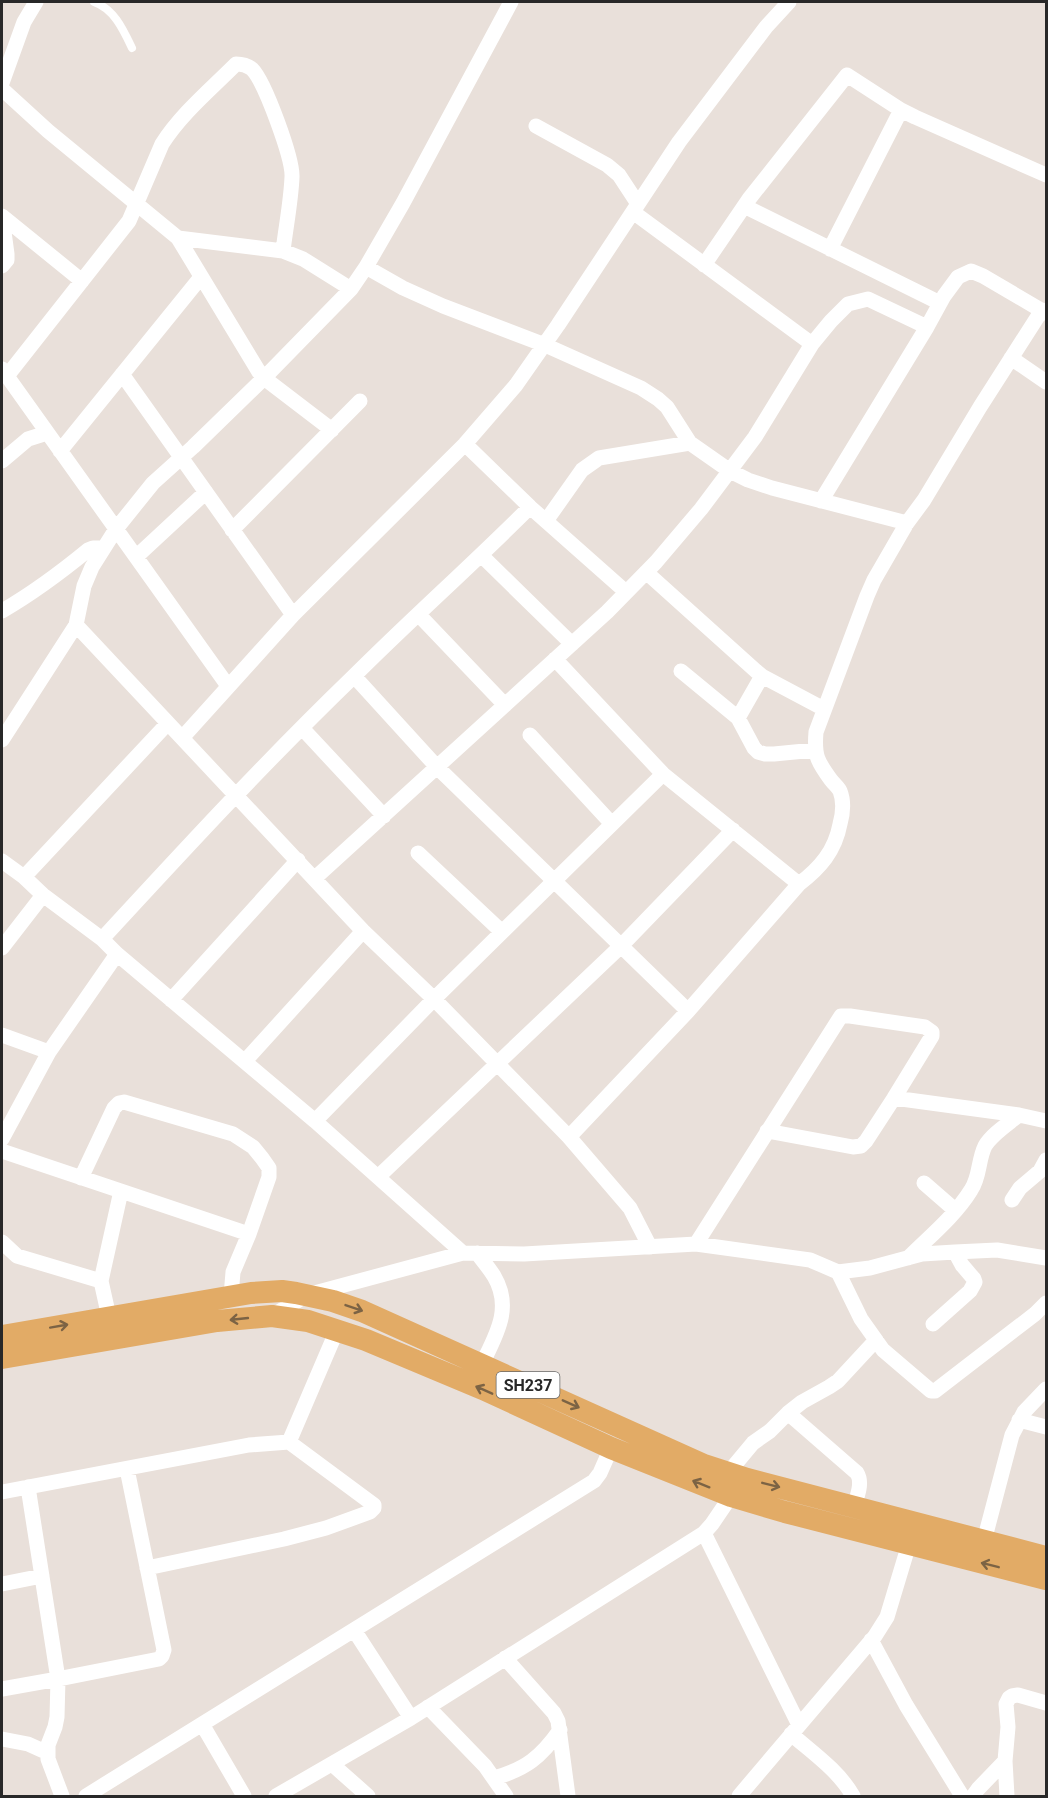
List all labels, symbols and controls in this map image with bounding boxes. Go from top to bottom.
one-way arrow [344,1304,363,1315]
one-way arrow [230,1314,250,1325]
one-way arrow [49,1320,68,1331]
road number: SH237 [496,1372,560,1398]
one-way arrow [475,1384,493,1395]
one-way arrow [561,1399,579,1410]
one-way arrow [692,1478,711,1489]
one-way arrow [761,1480,780,1492]
one-way arrow [981,1558,1000,1570]

